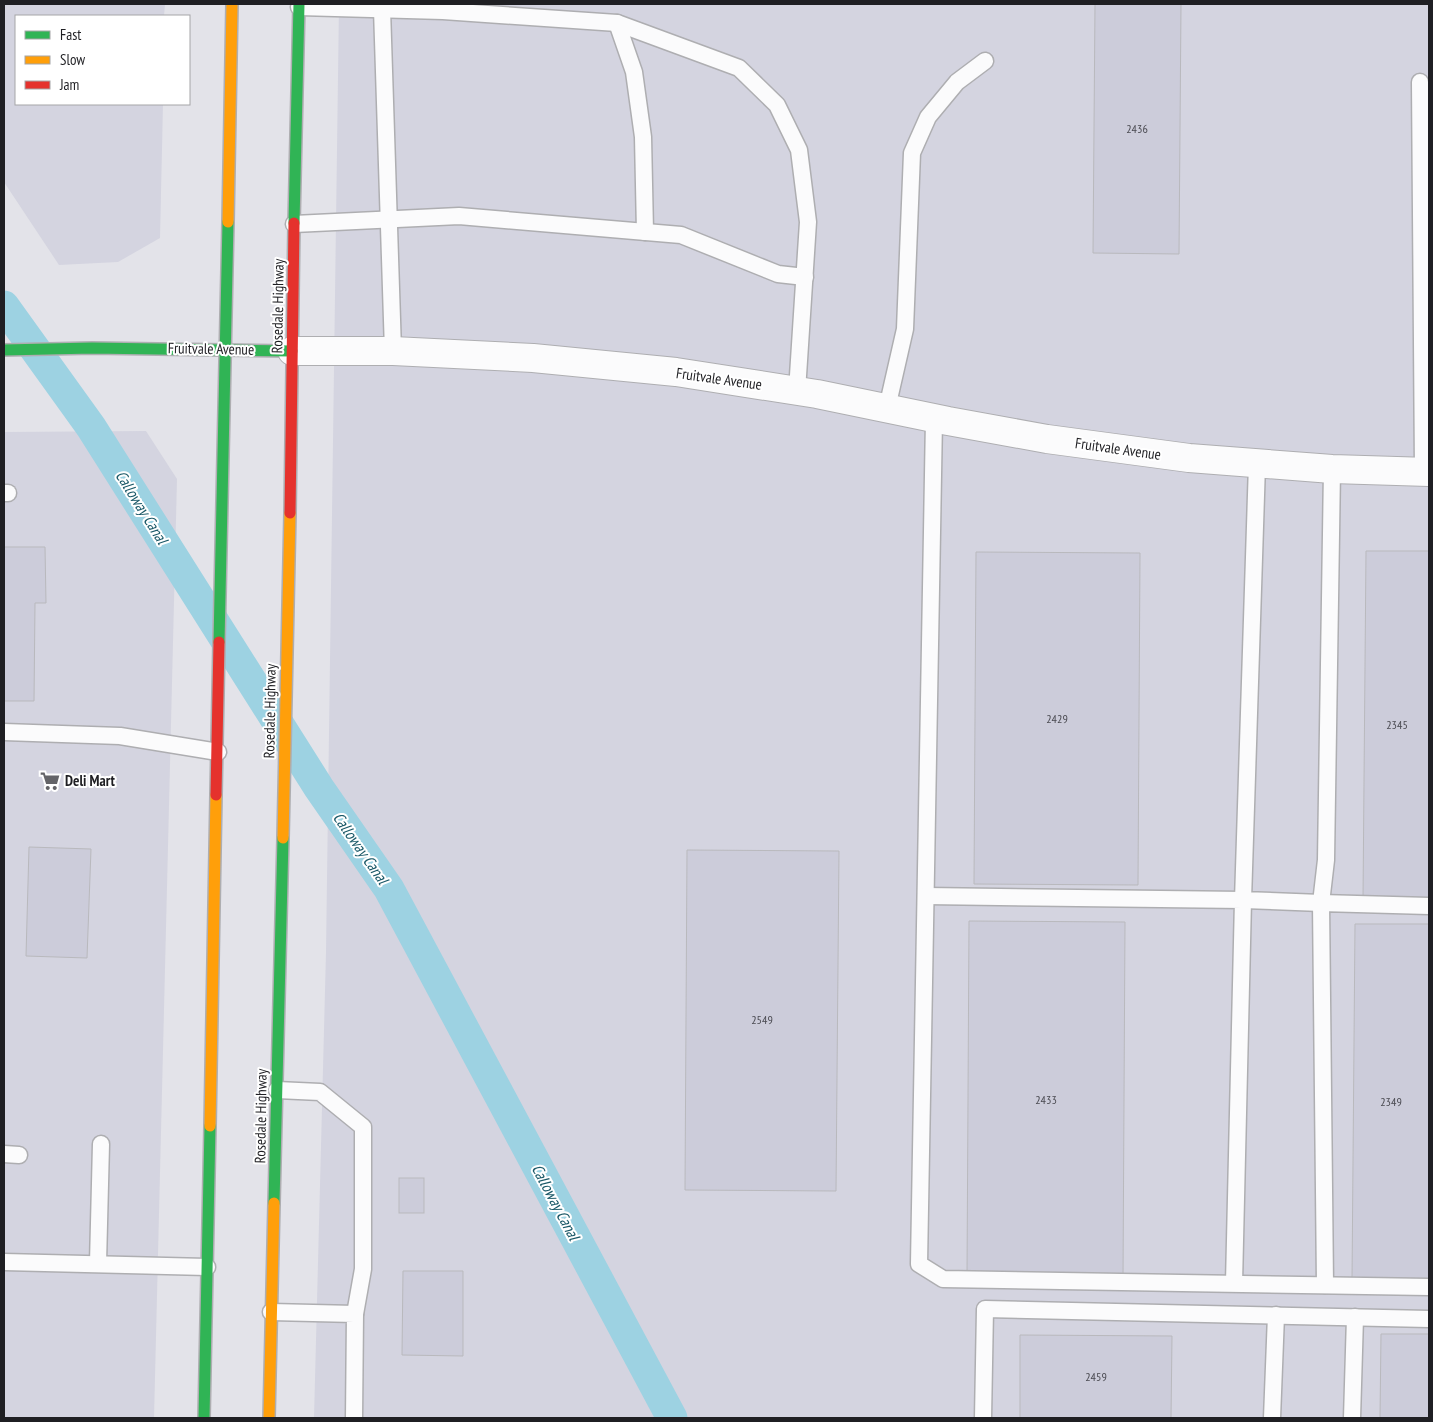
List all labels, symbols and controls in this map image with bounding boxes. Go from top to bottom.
legend [15,15,190,105]
text: Fast [60,25,81,44]
text: Slow [60,50,85,69]
text: Jam [59,75,79,94]
house number: 2436 [1126,121,1148,136]
street label: Rosedale Highway [267,258,288,353]
street label: Fruitvale Avenue [168,338,254,359]
street label: Fruitvale Avenue [675,363,763,394]
street label: Fruitvale Avenue [1074,433,1162,464]
water label: Calloway Canal [111,466,173,549]
street label: Rosedale Highway [259,663,280,758]
house number: 2429 [1046,711,1068,726]
house number: 2345 [1386,717,1408,732]
supermarket icon: Deli Mart [39,770,61,792]
place label: Deli Mart [65,771,115,790]
water label: Calloway Canal [329,808,394,889]
house number: 2549 [751,1012,773,1027]
street label: Rosedale Highway [250,1068,271,1163]
house number: 2433 [1035,1092,1057,1107]
house number: 2349 [1380,1094,1402,1109]
water label: Calloway Canal [528,1161,585,1245]
house number: 2459 [1085,1369,1107,1384]

